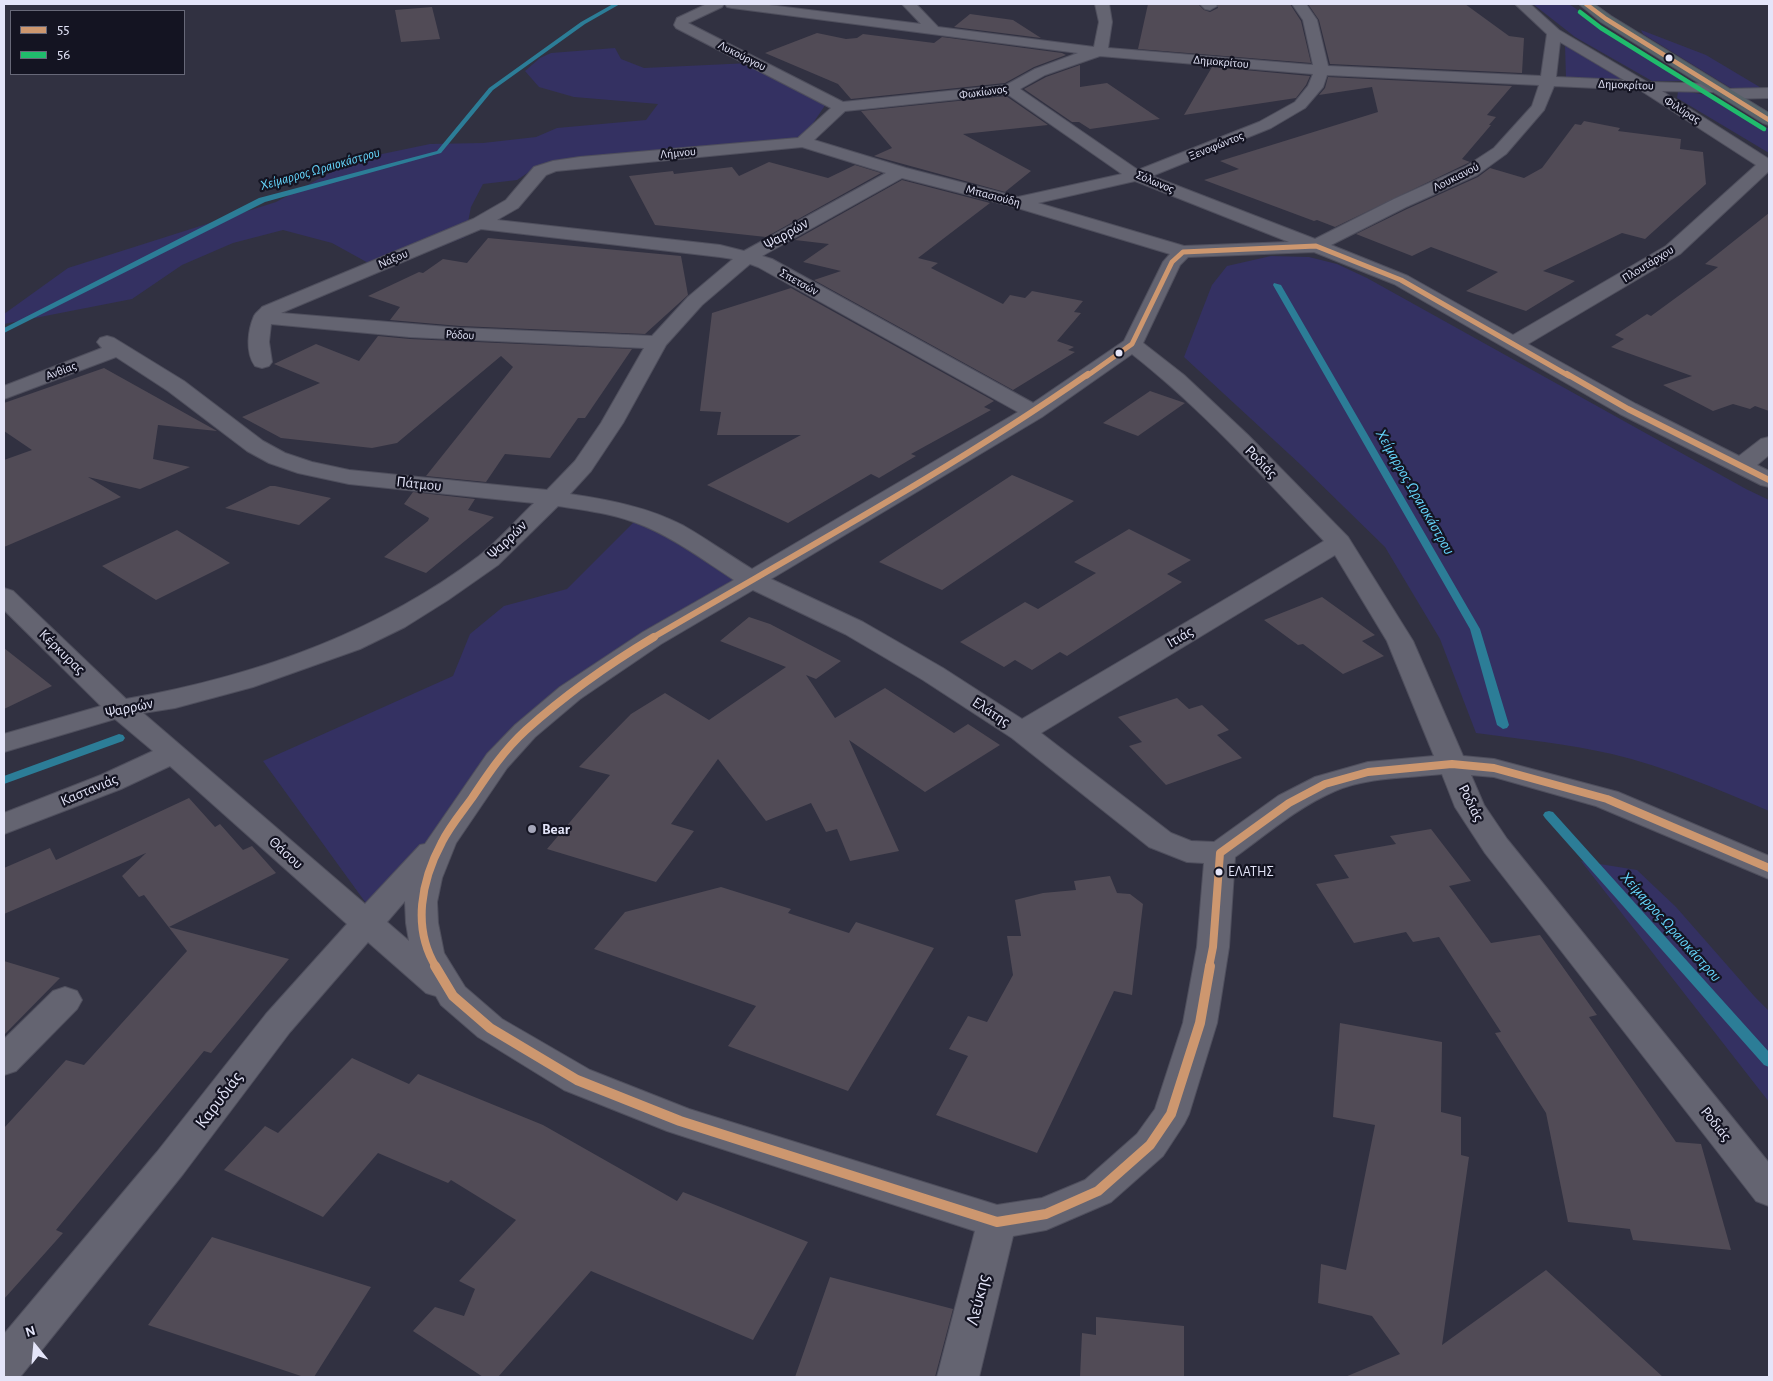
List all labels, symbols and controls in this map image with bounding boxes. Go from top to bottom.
legend [10,10,185,75]
text: 55 [57,22,70,37]
street label: Λυκούργου [716,38,768,74]
text: 56 [57,47,70,62]
street label: Δημοκρίτου [1193,52,1249,72]
unlabelled marker [1664,53,1674,63]
street label: Δημοκρίτου [1598,77,1654,93]
street label: Φωκίωνος [958,81,1008,103]
street label: Φιλύρας [1661,93,1703,127]
street label: Ξενοφώντος [1186,128,1246,164]
water label: Χείμαρρος Ωραιοκάστρου [258,144,382,194]
street label: Λήμνου [660,144,696,162]
street label: Λουκιανού [1431,159,1481,195]
street label: Σόλωνος [1134,168,1176,196]
street label: Μπασιούδη [964,182,1022,210]
street label: Ψαρρών [760,214,812,254]
street label: Πλουτάρχου [1620,243,1676,285]
street label: Νάξου [376,246,410,272]
street label: Σπετσών [777,265,821,299]
street label: Ρόδου [445,327,475,343]
unlabelled marker [1114,348,1124,358]
street label: Ανθίας [44,359,78,383]
water label: Χείμαρρος Ωραιοκάστρου [1371,426,1459,558]
street label: Ροδιάς [1241,442,1281,482]
street label: Πάτμου [395,473,443,495]
street label: Ψαρρών [483,517,531,563]
street label: Ιτιάς [1164,622,1196,652]
street label: Κέρκυρας [35,626,89,678]
street label: Ελάτης [969,693,1013,731]
street label: Ψαρρών [103,694,155,722]
street label: Καστανιάς [58,770,120,810]
street label: Ροδιάς [1454,782,1488,824]
place label: Bear [542,820,570,838]
marker: Bear [526,823,538,835]
street label: Θάσου [265,833,307,873]
place label: ΕΛΑΤΗΣ [1228,864,1274,880]
marker: ΕΛΑΤΗΣ [1214,867,1224,877]
water label: Χείμαρρος Ωραιοκάστρου [1617,868,1725,986]
street label: Καρυδιάς [191,1067,247,1133]
street label: Ροδιάς [1697,1103,1735,1145]
street label: Λεύκης [961,1272,995,1328]
north arrow [10,1321,60,1371]
text: N [24,1324,37,1340]

